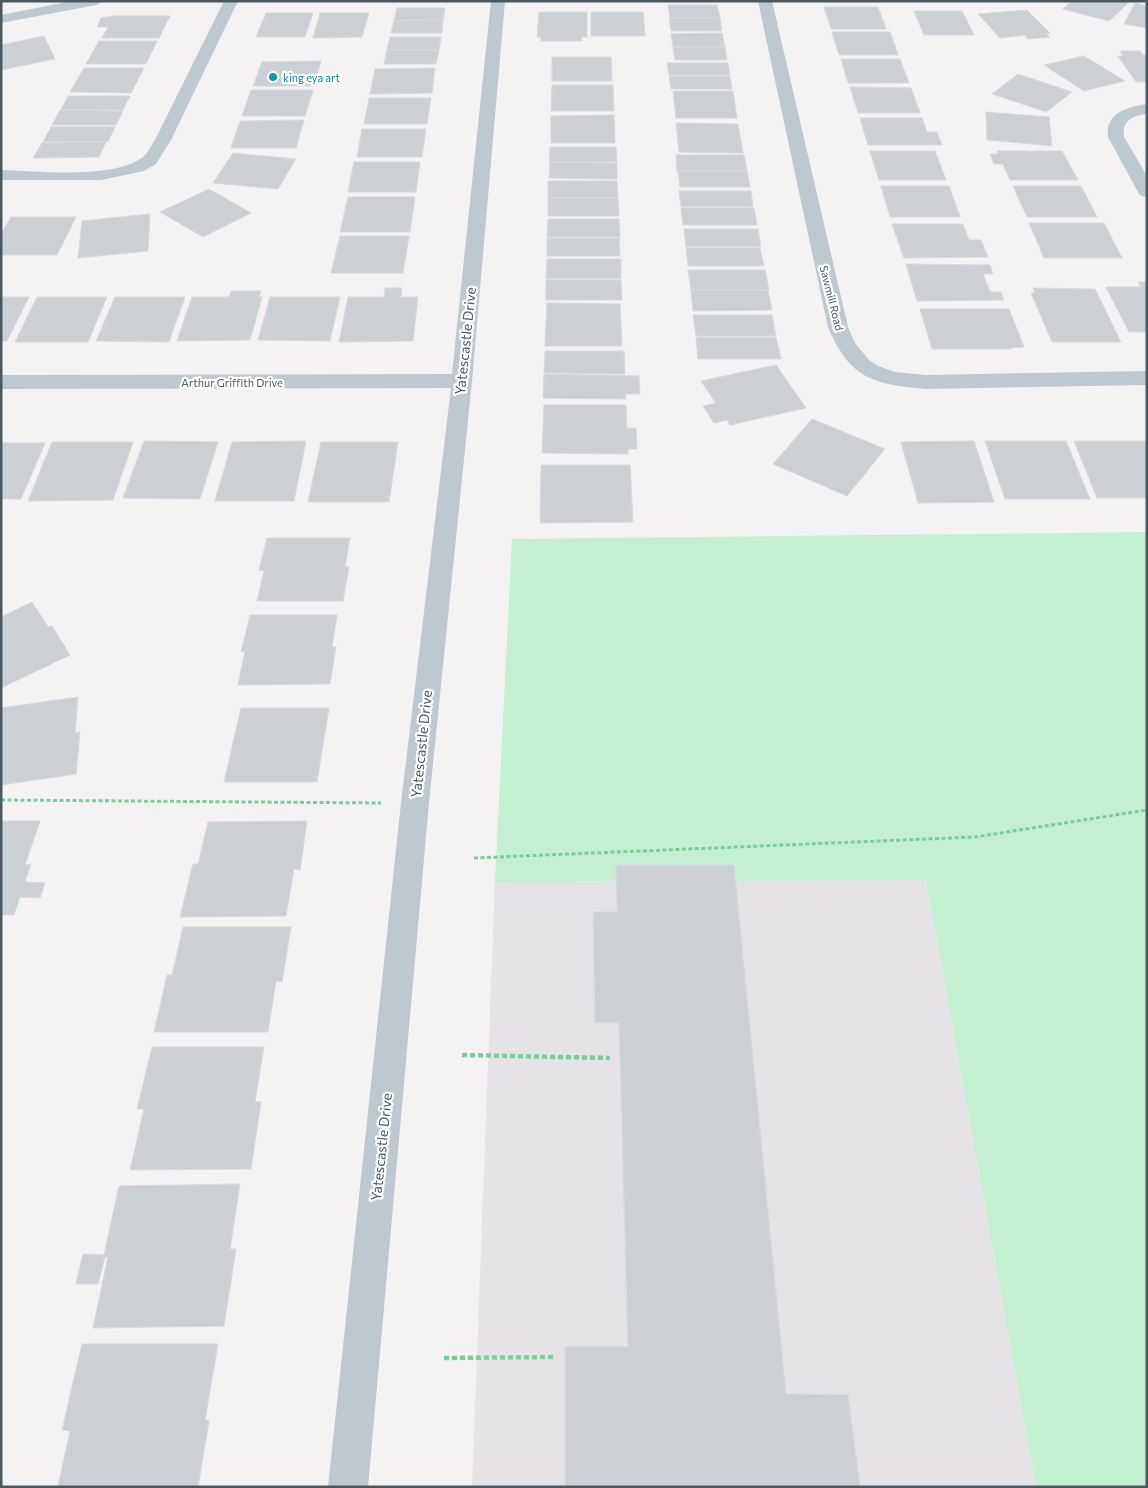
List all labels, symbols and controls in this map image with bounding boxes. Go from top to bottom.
marker: king eya art [267,71,279,83]
place label: king eya art [283,71,340,84]
street label: Sawmill Road [818,264,846,332]
street label: Yatescastle Drive [451,286,479,396]
street label: Arthur Griffith Drive [181,376,283,389]
street label: Yatescastle Drive [407,689,435,799]
street label: Yatescastle Drive [367,1092,395,1202]

